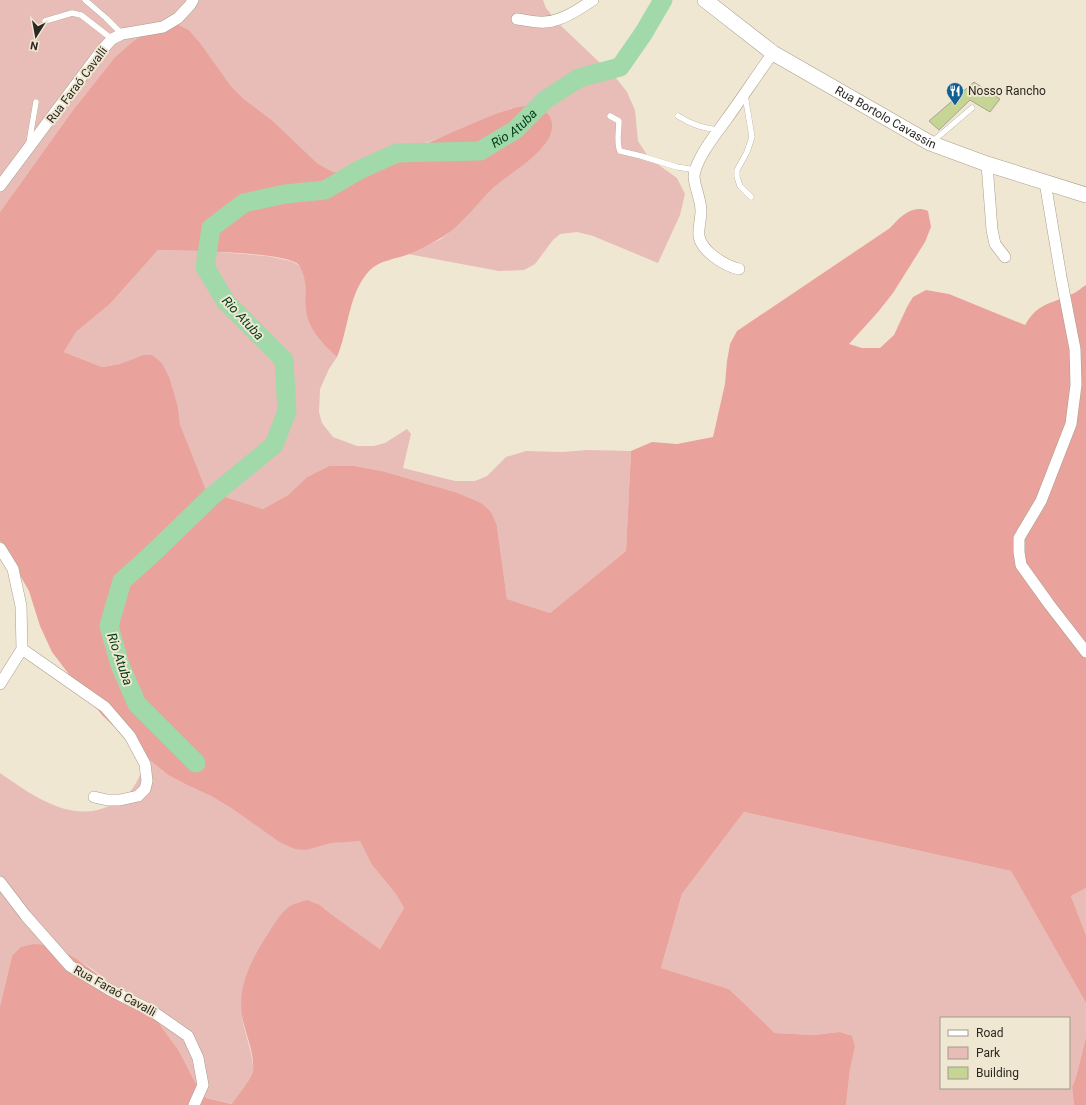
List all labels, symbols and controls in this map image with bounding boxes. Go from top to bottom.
north arrow [16,16,56,56]
text: N [29,38,39,52]
street label: Rua Faraó Cavalli [44,44,110,126]
restaurant icon: Nosso Rancho [945,81,965,106]
street label: Rua Bortolo Cavassin [833,83,938,152]
place label: Nosso Rancho [968,84,1046,98]
water label: Rio Atuba [488,105,540,150]
water label: Rio Atuba [219,293,267,343]
water label: Rio Atuba [104,631,136,687]
street label: Rua Faraó Cavalli [71,963,159,1019]
legend [940,1017,1070,1089]
text: Road [976,1026,1004,1040]
text: Park [976,1046,1001,1060]
text: Building [976,1066,1019,1080]

